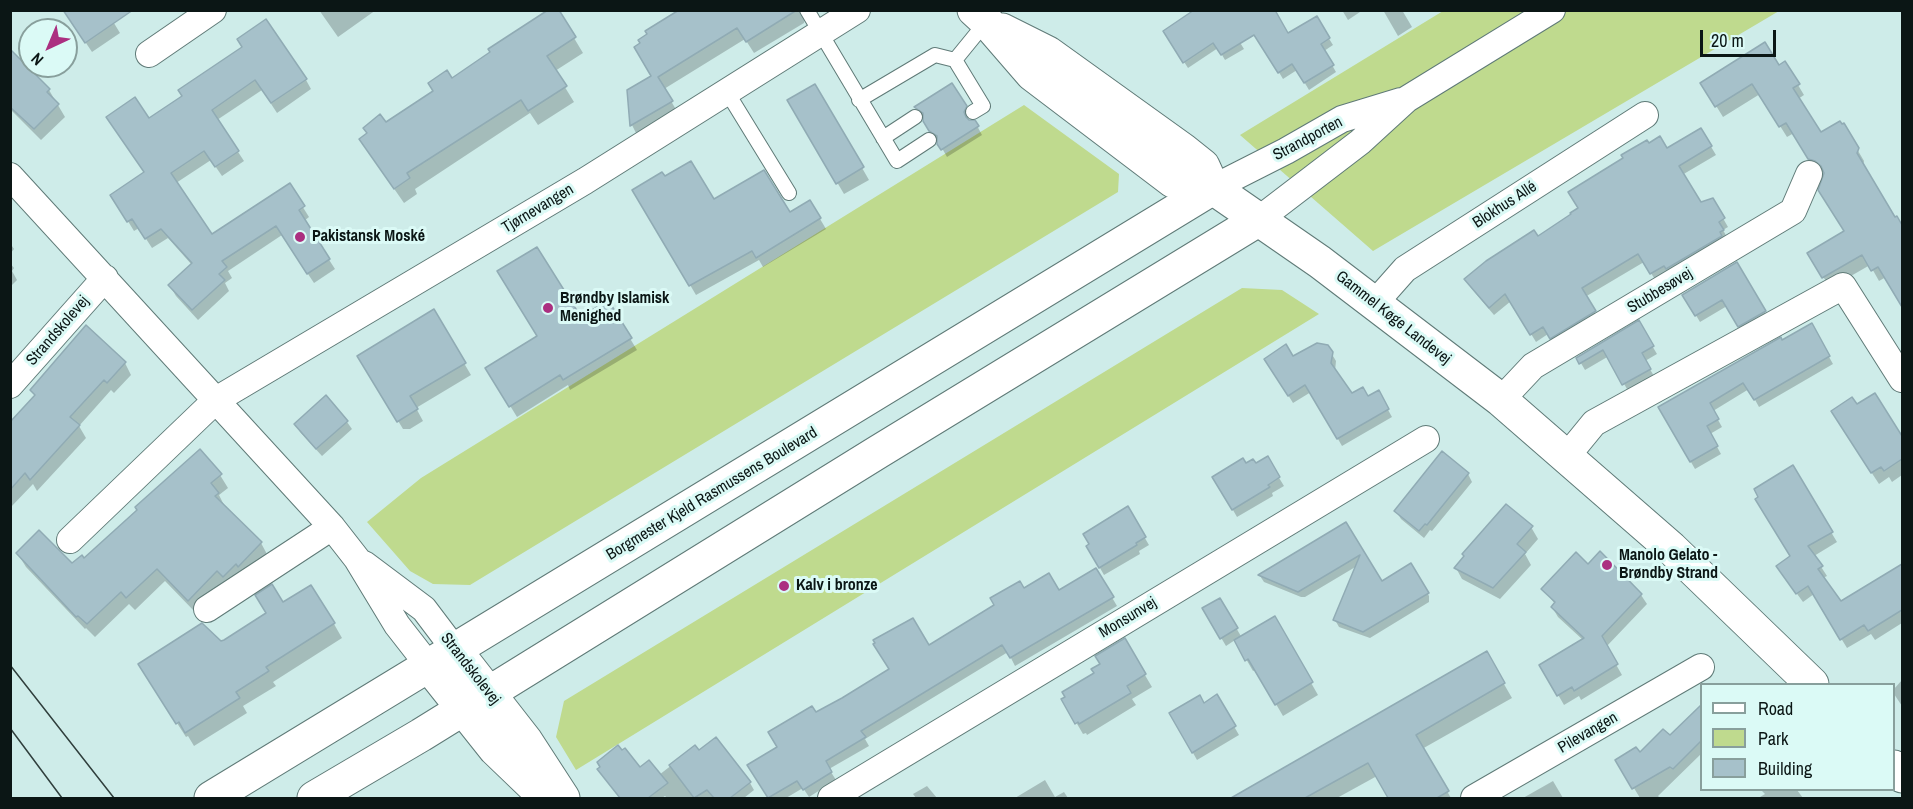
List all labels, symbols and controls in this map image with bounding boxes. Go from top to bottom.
north arrow [18,18,78,78]
scale bar [1703,18,1780,56]
text: 20 m [1711,28,1744,53]
text: N [26,48,48,71]
street label: Strandporten [1270,113,1346,165]
street label: Blokhus Allé [1469,177,1541,233]
street label: Tjørnevangen [499,180,577,238]
place label: Pakistansk Moské [312,227,425,247]
marker: Pakistansk Moské [293,230,307,244]
street label: Stubbesøvej [1624,264,1696,318]
street label: Gammel Køge Landevej [1332,267,1454,369]
place label: Brøndby Islamisk Menighed [560,289,669,327]
street label: Strandskolevej [23,292,93,370]
marker: Brøndby Islamisk Menighed [541,301,555,315]
street label: Borgmester Kjeld Rasmussens Boulevard [603,423,821,565]
place label: Manolo Gelato - Brøndby Strand [1619,546,1718,584]
marker: Manolo Gelato - Brøndby Strand [1600,558,1614,572]
place label: Kalv i bronze [796,576,878,596]
marker: Kalv i bronze [777,579,791,593]
street label: Monsunvej [1096,593,1160,643]
street label: Strandskolevej [436,629,504,709]
legend [1700,683,1895,791]
text: Road [1758,696,1793,721]
street label: Pilevangen [1555,708,1621,758]
text: Park [1758,726,1788,751]
text: Building [1758,756,1812,781]

